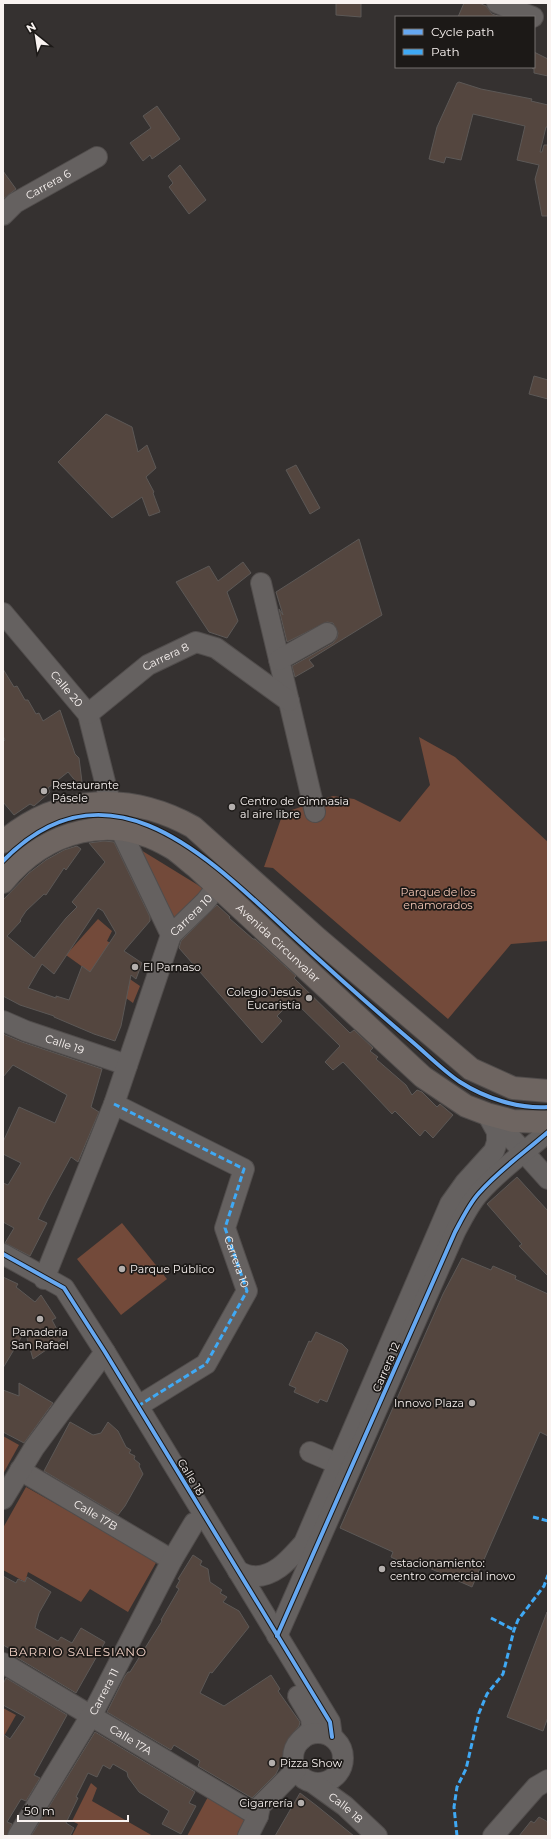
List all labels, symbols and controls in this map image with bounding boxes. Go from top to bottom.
north arrow [16,16,56,56]
legend [395,16,535,68]
text: N [24,19,38,36]
text: Cycle path [431,24,494,39]
text: Path [431,44,460,59]
street label: Carrera 6 [23,166,73,203]
street label: Carrera 8 [139,639,191,674]
street label: Calle 20 [47,668,86,710]
place label: Restaurante Pásele [52,778,119,805]
marker: Restaurante Pásele [39,786,49,796]
place label: Centro de Gimnasia al aire libre [240,794,349,821]
marker: Centro de Gimnasia al aire libre [227,802,237,812]
park label: Parque de los enamorados [400,885,476,912]
street label: Carrera 10 [167,891,215,939]
street label: Avenida Circunvalar [233,901,323,985]
place label: El Parnaso [143,960,201,974]
marker: El Parnaso [130,962,140,972]
place label: Colegio Jesús Eucaristía [226,985,302,1012]
marker: Colegio Jesús Eucaristía [304,993,314,1003]
street label: Calle 19 [43,1031,86,1057]
street label: Carrera 10 [221,1234,252,1290]
place label: Parque Público [130,1262,215,1276]
marker: Parque Público [117,1264,127,1274]
marker: Panaderia San Rafael [35,1314,45,1324]
place label: Panaderia San Rafael [11,1325,69,1352]
street label: Carrera 12 [369,1340,403,1394]
place label: Innovo Plaza [394,1396,464,1410]
marker: Innovo Plaza [467,1398,477,1408]
street label: Calle 18 [175,1456,207,1498]
street label: Calle 17B [71,1496,120,1533]
place label: estacionamiento: centro comercial inovo [390,1556,516,1583]
marker: estacionamiento: centro comercial inovo [377,1564,387,1574]
district label: BARRIO SALESIANO [9,1644,147,1659]
street label: Carrera 11 [86,1666,122,1718]
street label: Calle 17A [107,1721,155,1758]
place label: Pizza Show [280,1756,342,1770]
marker: Pizza Show [267,1758,277,1768]
street label: Calle 18 [326,1789,366,1826]
place label: Cigarrería [239,1796,293,1810]
scale bar [18,1797,128,1823]
marker: Cigarrería [296,1798,306,1808]
text: 50 m [24,1803,55,1818]

